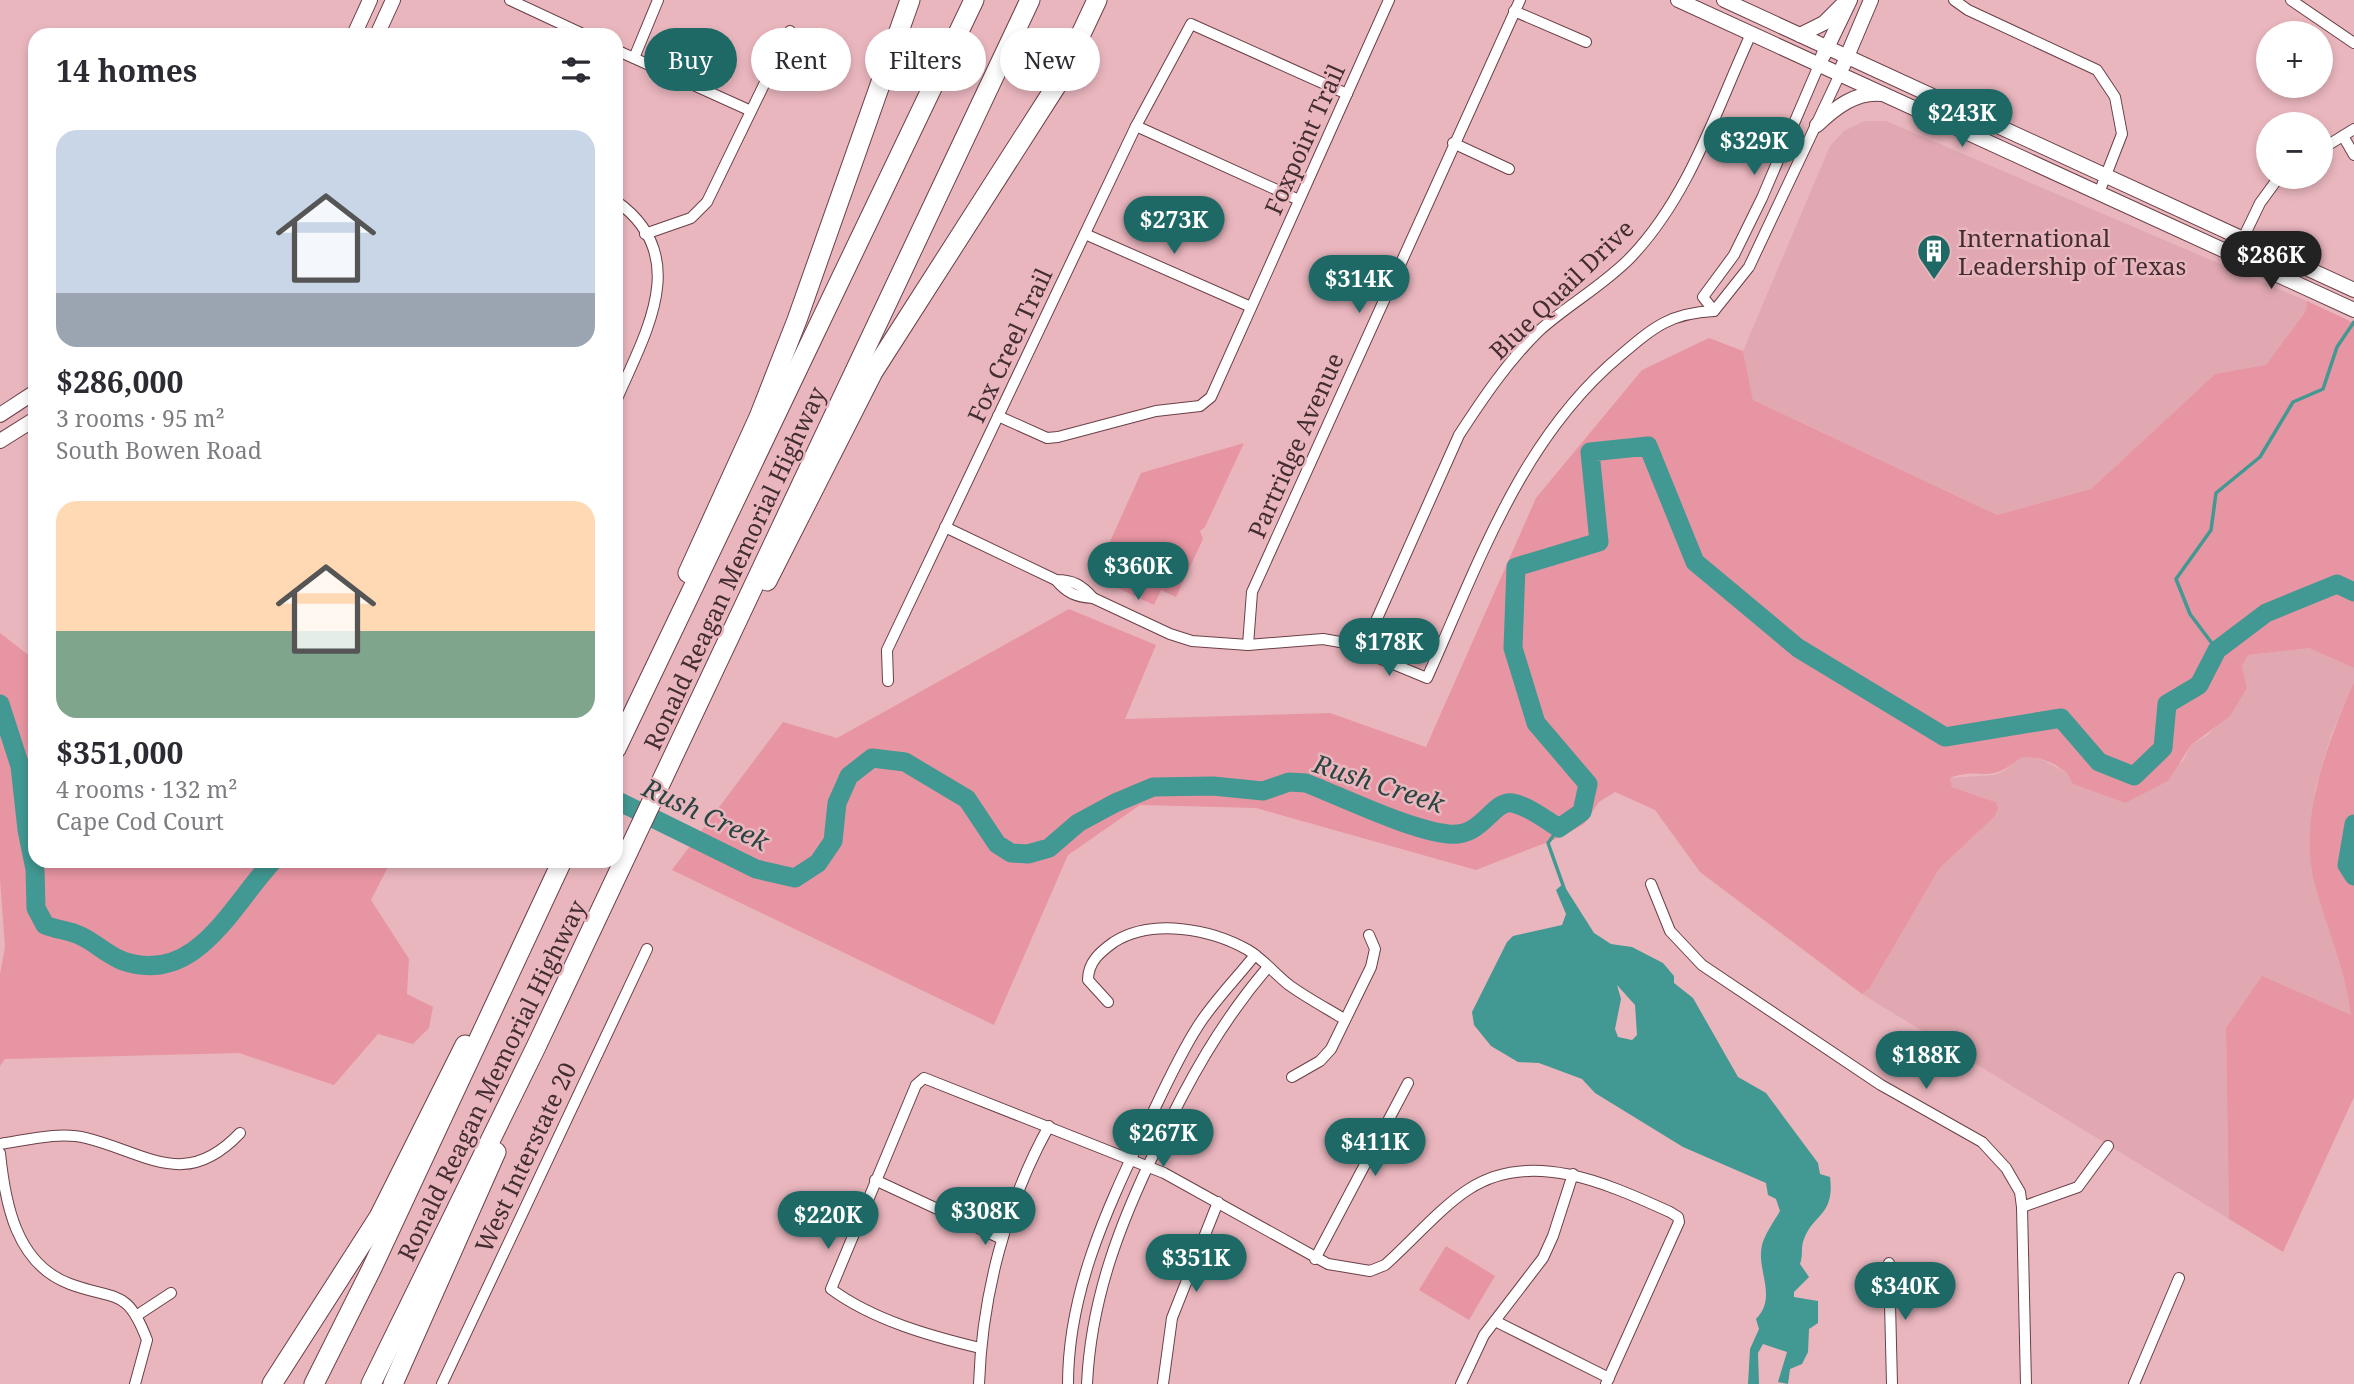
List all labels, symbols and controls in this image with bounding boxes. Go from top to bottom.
map controls [2256,21,2333,189]
button: + [2256,21,2333,98]
chip: Buy [644,28,737,91]
chip: Rent [751,28,851,91]
chip: Filters [865,28,986,91]
chip: New [1000,28,1100,91]
text: 14 homes [56,50,197,91]
icon: filters [557,51,595,89]
street label: Foxpoint Trail [1256,58,1352,219]
pin: $243K [1913,90,2011,149]
text: $243K [1928,96,1996,128]
button: − [2256,112,2333,189]
pin: $329K [1705,118,1803,177]
text: $329K [1720,124,1788,156]
icon: home [263,175,389,301]
pin: $273K [1125,196,1223,256]
text: $273K [1140,203,1208,235]
street label: Blue Quail Drive [1482,212,1640,366]
place label: International Leadership of Texas [1958,221,2186,282]
building icon: International Leadership of Texas [1915,232,1953,281]
pin: $286K [2222,232,2320,291]
text: $286K [2237,238,2305,270]
pin: $314K [1310,256,1408,315]
street label: Fox Creel Trail [959,262,1059,428]
text: $314K [1325,262,1393,294]
street label: Partridge Avenue [1239,347,1351,543]
text: $286,000 [56,361,183,402]
street label: Ronald Reagan Memorial Highway [635,381,833,755]
text: 3 rooms · 95 m² [56,402,225,434]
text: South Bowen Road [56,434,262,466]
pin: $360K [1089,542,1187,602]
icon: home [263,546,389,672]
text: $360K [1104,549,1172,581]
pin: $178K [1340,618,1438,678]
text: $178K [1355,625,1423,657]
text: $351,000 [56,732,183,773]
water label: Rush Creek [1308,745,1450,821]
water label: Rush Creek [636,769,776,859]
text: 4 rooms · 132 m² [56,773,238,805]
text: Cape Cod Court [56,805,224,837]
street label: Ronald Reagan Memorial Highway [389,894,593,1266]
pin: $188K [1877,1032,1975,1091]
text: $188K [1892,1038,1960,1070]
street label: West Interstate 20 [466,1057,584,1257]
pin: $267K [1114,1110,1212,1169]
text: $267K [1129,1116,1197,1148]
pin: $411K [1326,1118,1424,1178]
text: $411K [1341,1125,1409,1157]
pin: $308K [936,1188,1034,1247]
pin: $220K [779,1192,877,1251]
text: $308K [951,1194,1019,1226]
text: $220K [794,1198,862,1230]
pin: $351K [1147,1234,1245,1294]
text: $351K [1162,1241,1230,1273]
pin: $340K [1856,1262,1954,1322]
text: $340K [1871,1269,1939,1301]

